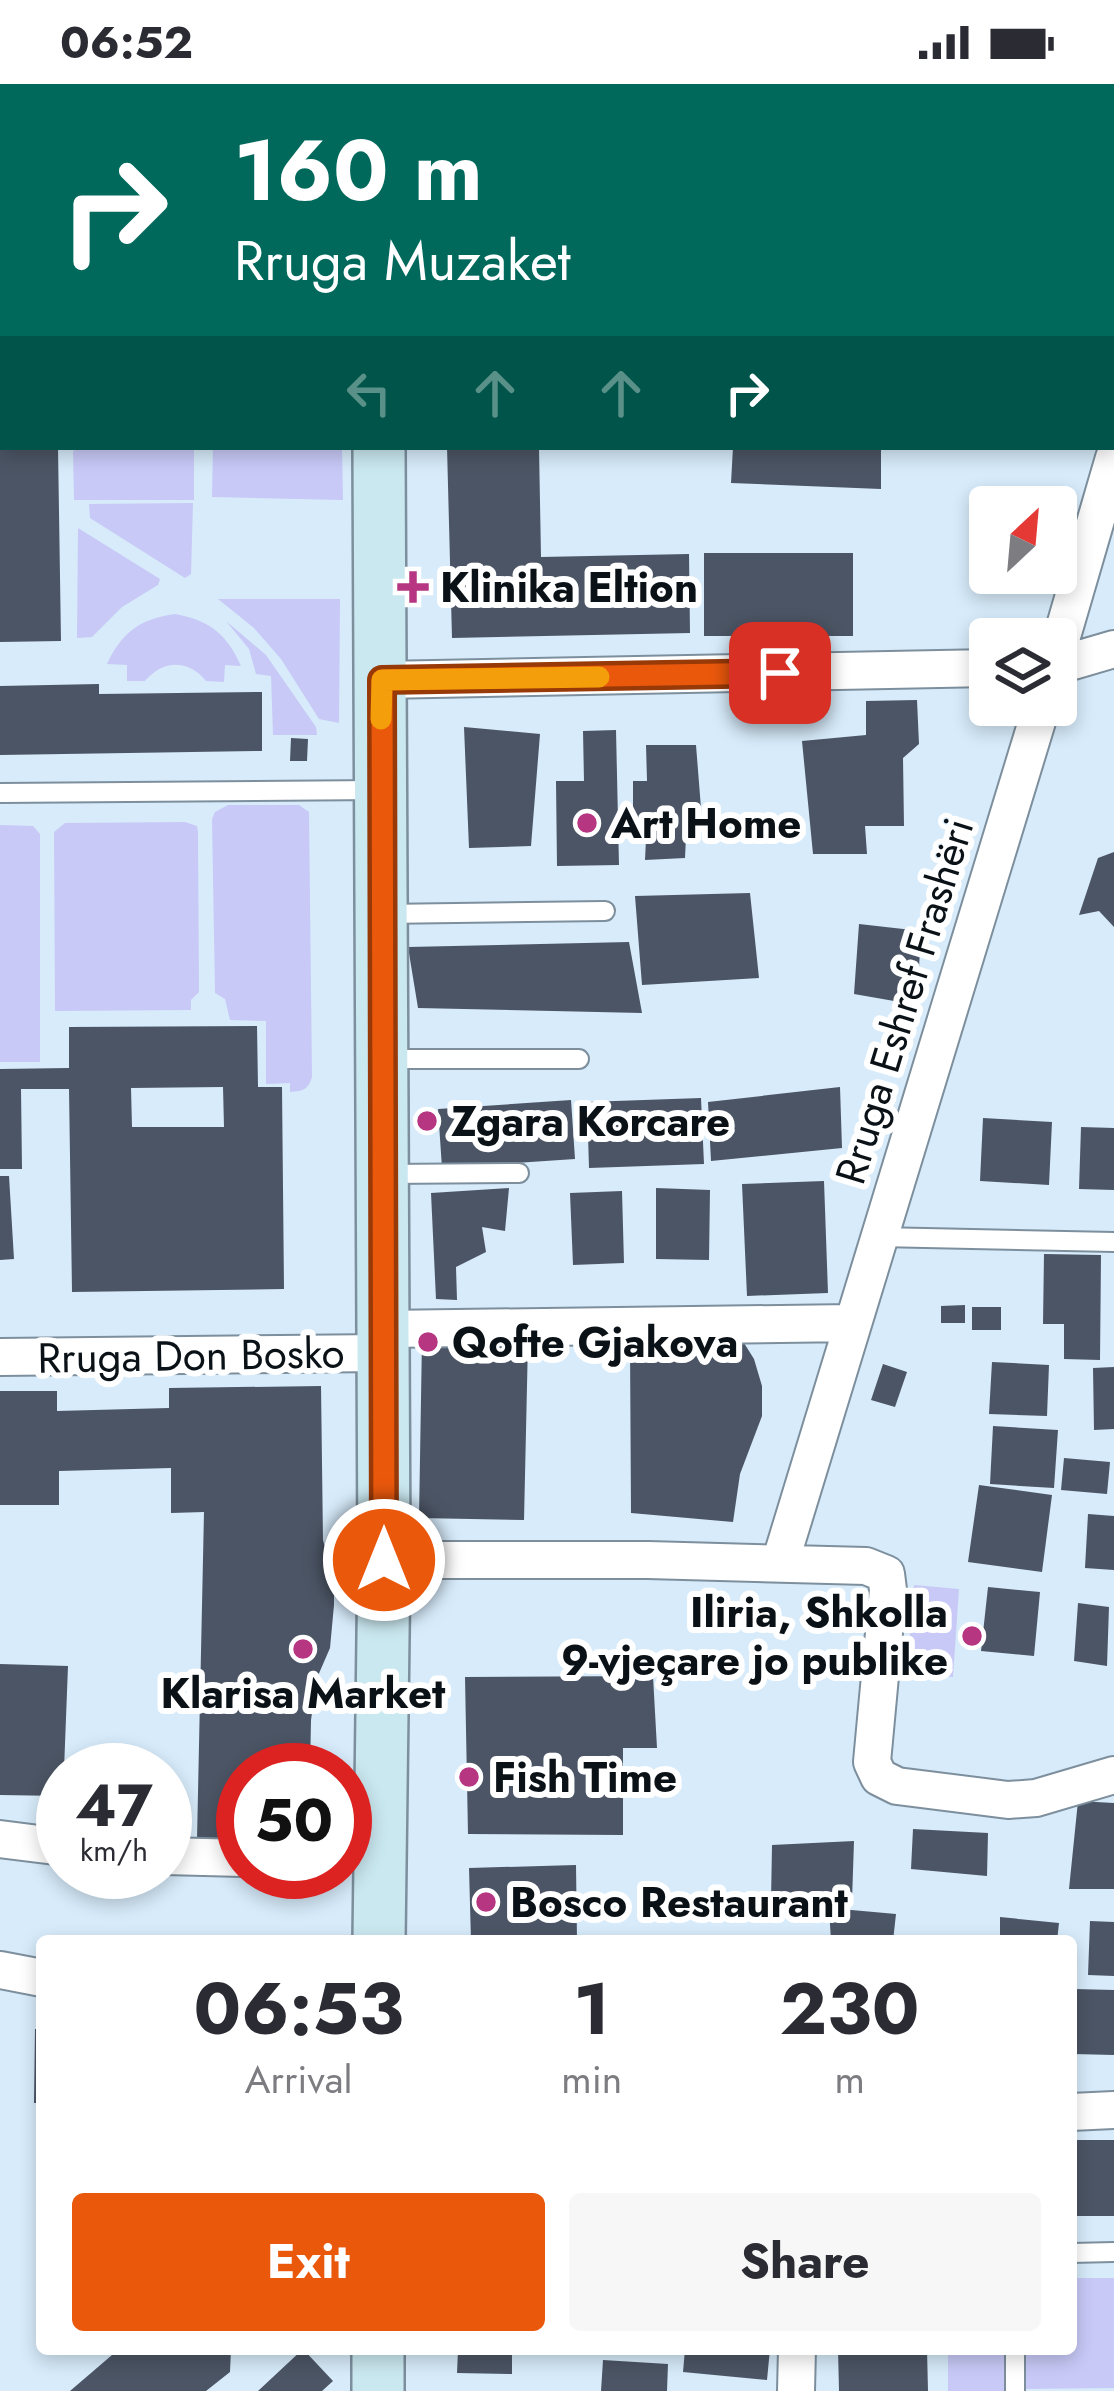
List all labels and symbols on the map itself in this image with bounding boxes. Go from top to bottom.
north arrow [969,486,1077,594]
place label: Klinika Eltion [440,557,698,618]
marker: Klinika Eltion [397,571,429,603]
pin [729,622,831,724]
place label: Art Home [610,793,801,854]
marker: Art Home [574,810,600,836]
street label: Rruga Eshref Frashëri [820,811,989,1192]
place label: Zgara Korcare [451,1091,730,1152]
marker: Zgara Korcare [414,1108,440,1134]
place label: Qofte Gjakova [452,1312,738,1373]
street label: Rruga Don Bosko [37,1322,345,1389]
marker: Qofte Gjakova [415,1329,441,1355]
position arrow [321,1497,447,1623]
place label: Iliria, Shkolla 9-vjeçare jo publike [561,1582,948,1691]
marker: Iliria, Shkolla 9-vjeçare jo publike [959,1623,985,1649]
marker: Klarisa Market [290,1636,316,1662]
place label: Klarisa Market [161,1663,446,1724]
speed limit sign: 50 [216,1743,372,1899]
place label: Fish Time [493,1747,677,1808]
marker: Fish Time [456,1764,482,1790]
place label: Bosco Restaurant [510,1872,849,1933]
marker: Bosco Restaurant [473,1889,499,1915]

